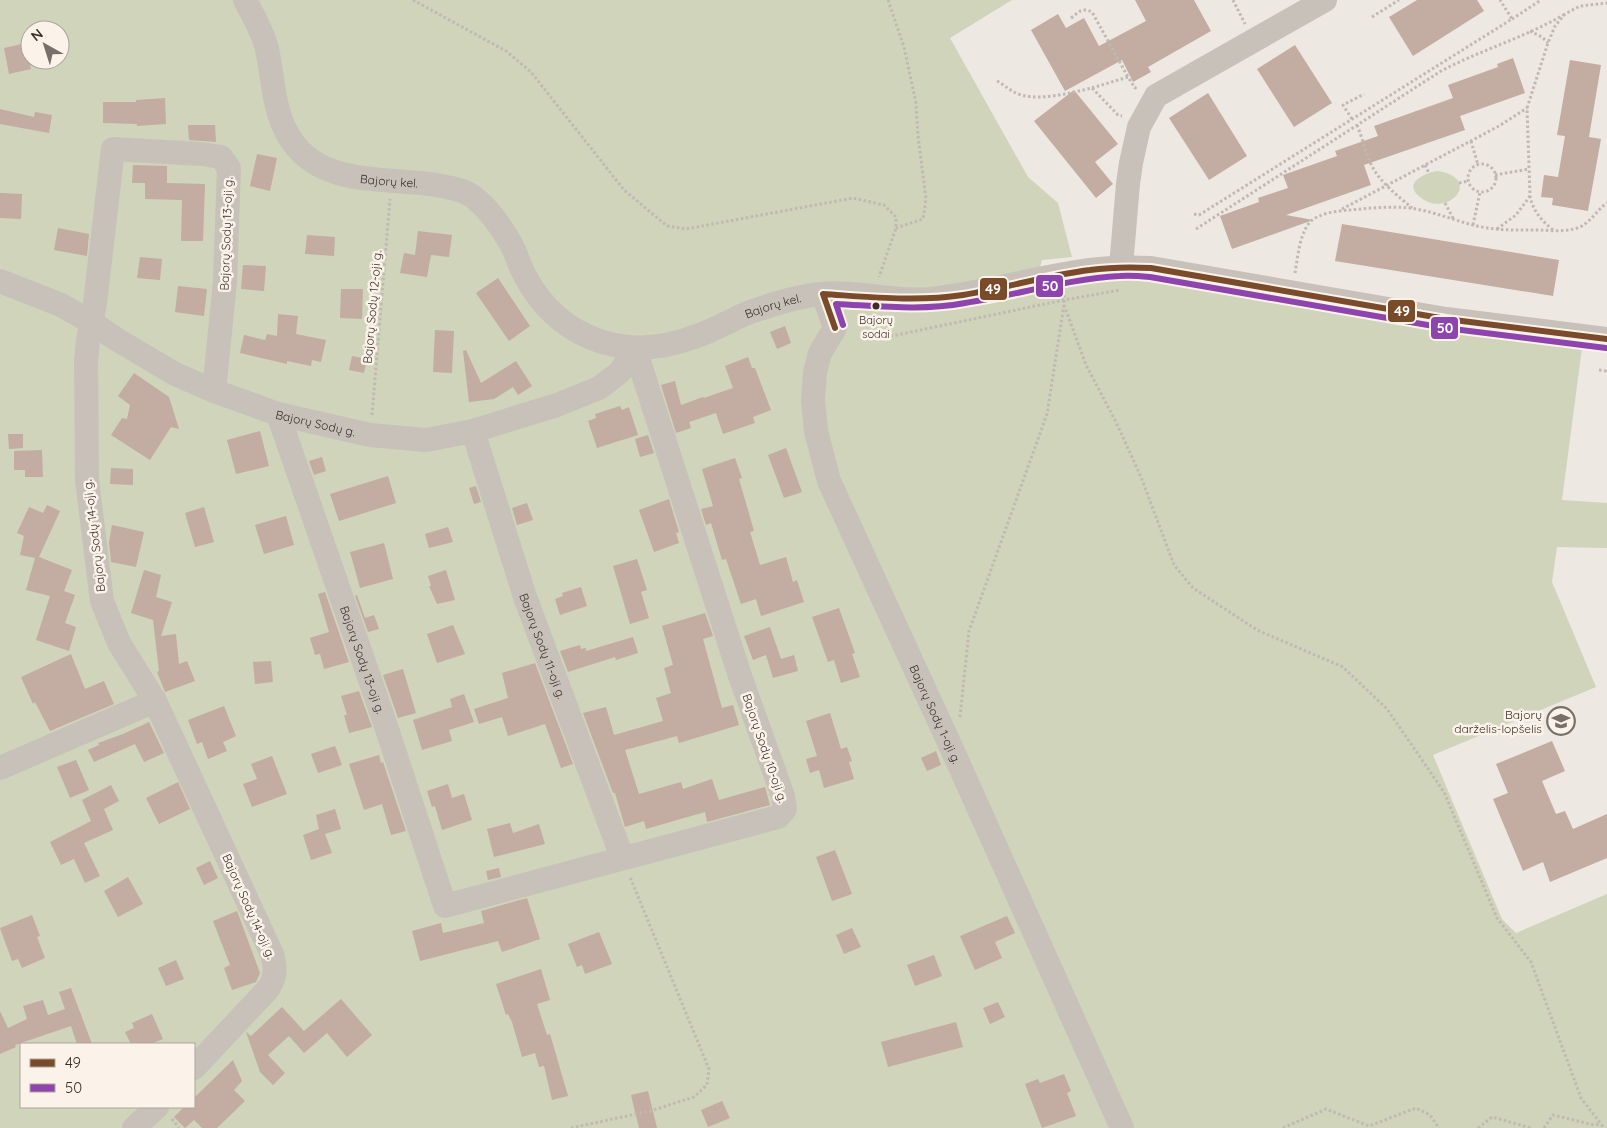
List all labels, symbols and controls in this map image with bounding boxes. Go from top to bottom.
north arrow [20,20,70,70]
text: N [27,25,46,45]
street label: Bajorų kel. [359,170,419,190]
street label: Bajorų Sodų 13-oji g. [217,177,235,291]
street label: Bajorų Sodų 12-oji g. [360,250,384,364]
line badge: 50 [1035,274,1064,298]
line badge: 49 [979,277,1008,301]
text: 50 [1042,277,1059,295]
text: 49 [985,280,1001,298]
street label: Bajorų kel. [742,290,802,321]
line badge: 49 [1387,299,1416,323]
marker: Bajorų sodai [871,301,881,311]
text: 49 [1394,302,1410,320]
place label: Bajorų sodai [859,313,893,341]
line badge: 50 [1430,316,1459,340]
text: 50 [1437,319,1454,337]
street label: Bajorų Sodų g. [274,406,357,439]
street label: Bajorų Sodų 14-oji g. [80,479,108,593]
street label: Bajorų Sodų 11-oji g. [517,591,570,701]
street label: Bajorų Sodų 13-oji g. [337,604,389,716]
street label: Bajorų Sodų 1-oji g. [907,662,965,766]
street label: Bajorų Sodų 10-oji g. [739,692,791,804]
school or university icon: Bajorų darželis-lopšelis [1546,706,1576,736]
place label: Bajorų darželis-lopšelis [1454,707,1542,736]
street label: Bajorų Sodų 14-oji g. [219,851,279,961]
legend [20,1043,195,1108]
text: 49 [65,1053,81,1072]
text: 50 [65,1078,82,1097]

